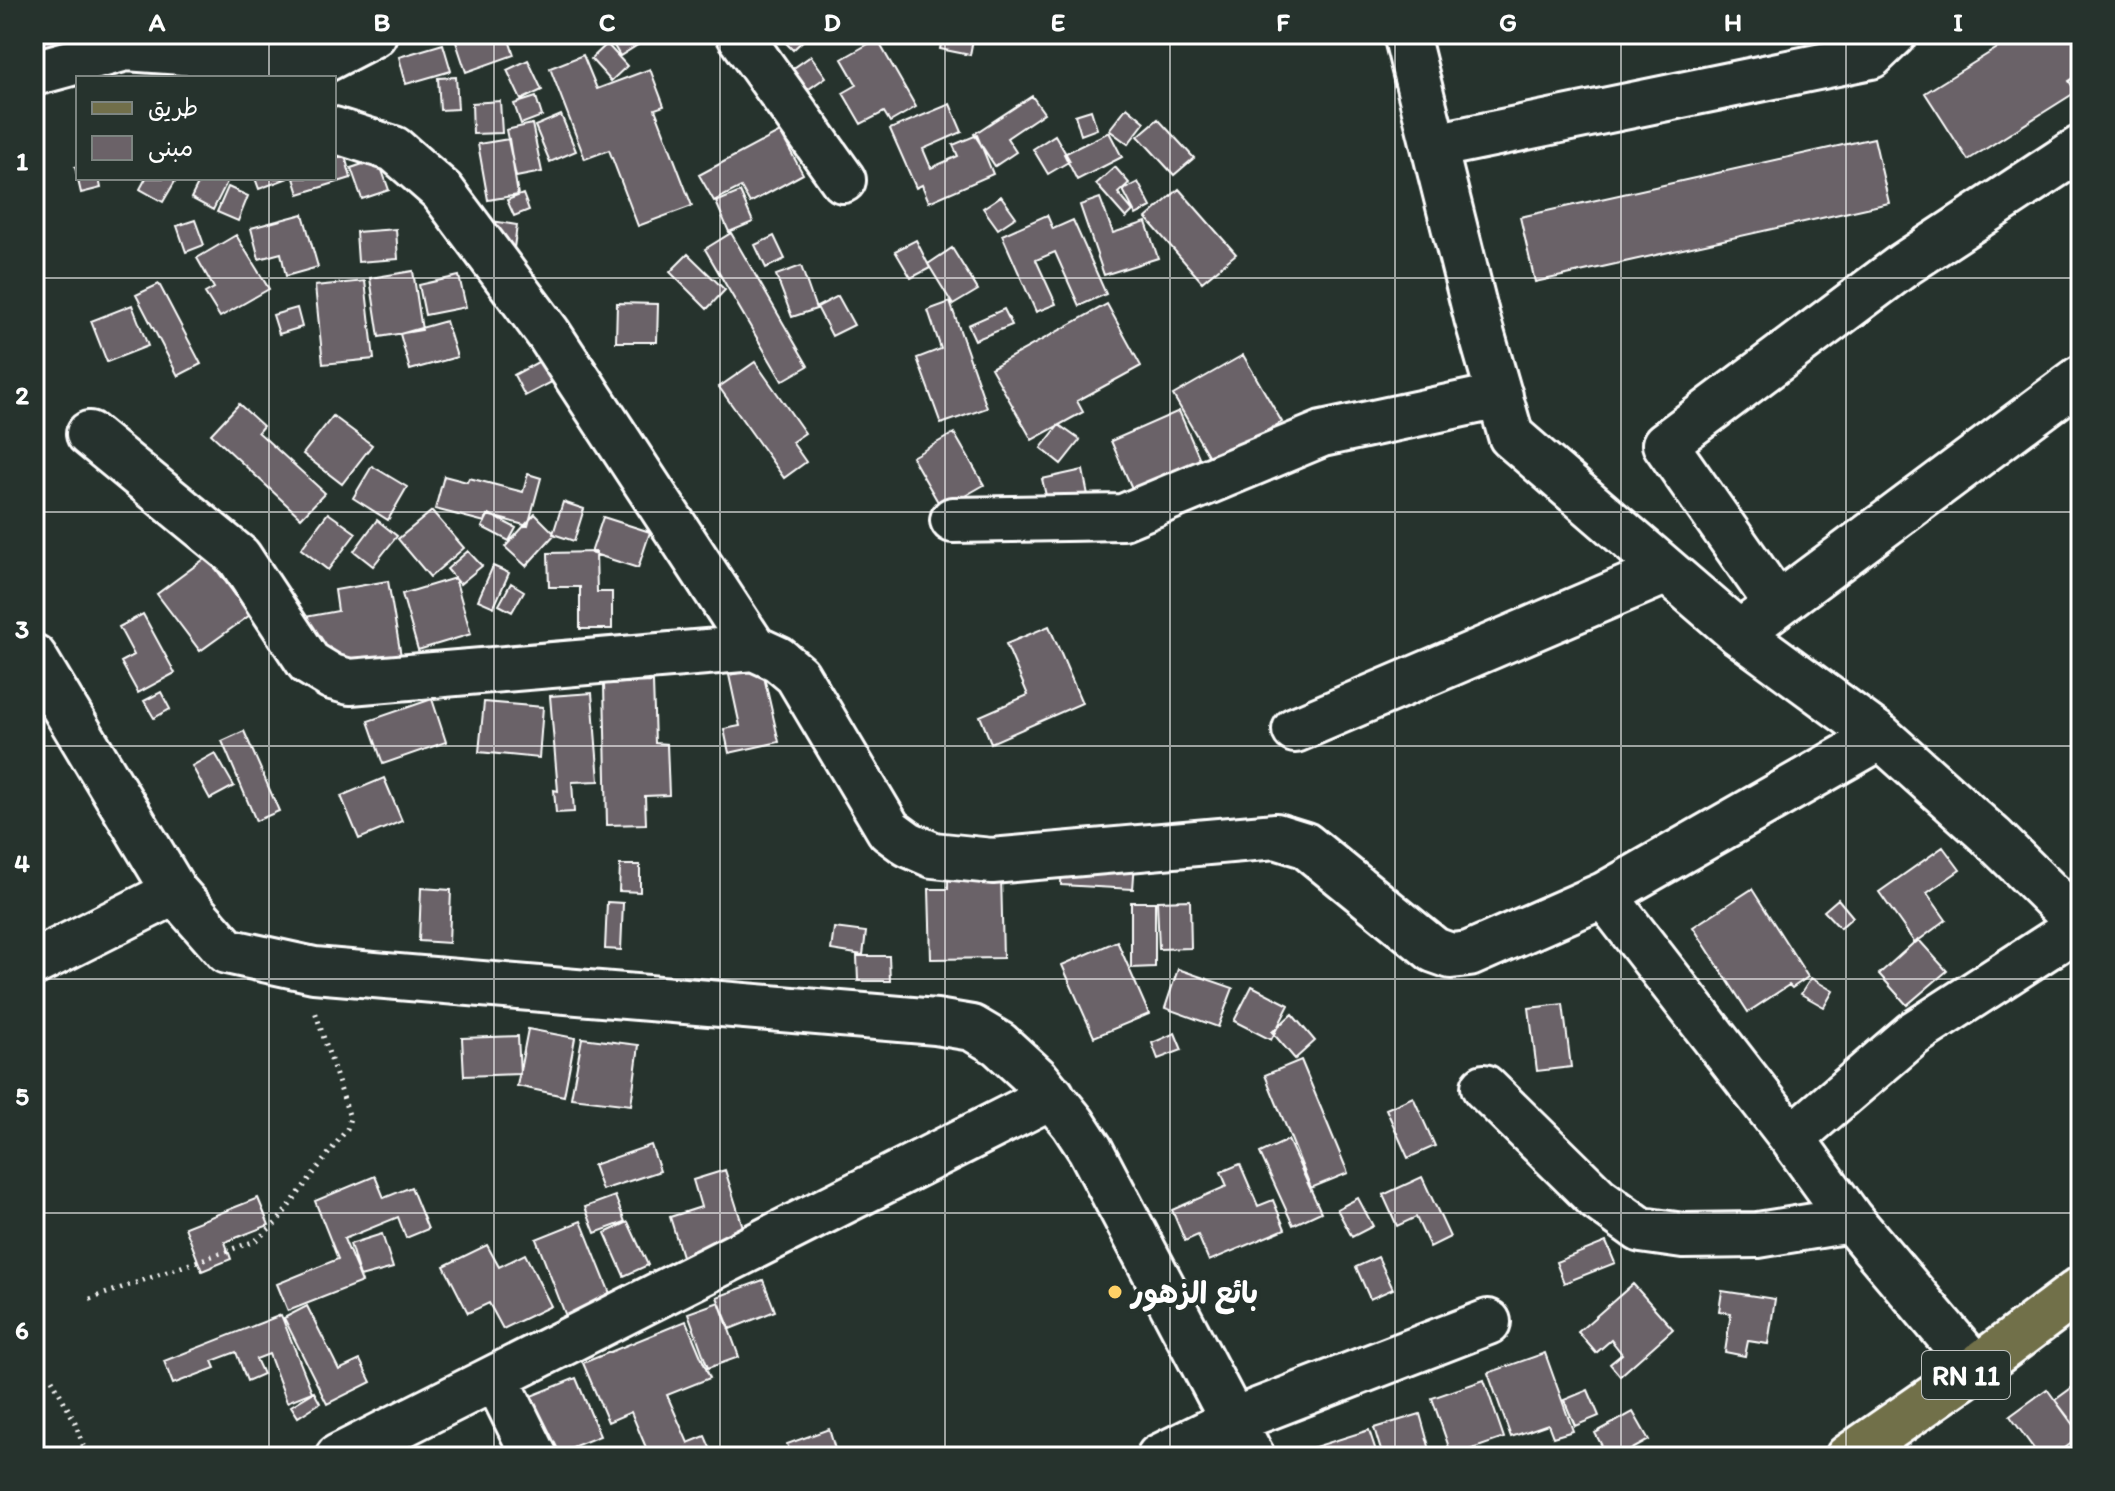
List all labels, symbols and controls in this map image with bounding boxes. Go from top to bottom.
text: A [148,6,166,38]
text: B [374,6,391,38]
text: C [599,6,616,38]
text: D [823,6,841,38]
text: E [1051,6,1065,38]
text: F [1276,6,1290,38]
text: G [1499,6,1517,38]
text: H [1724,6,1742,38]
text: I [1953,6,1963,38]
legend [76,76,336,180]
text: طريق [148,93,198,122]
text: مبنى [148,133,193,163]
text: 1 [16,145,28,177]
text: 2 [15,379,29,411]
text: 3 [15,613,29,645]
text: 4 [14,847,30,879]
text: 5 [15,1080,29,1112]
place label: بائع الزهور [1129,1274,1258,1315]
marker: بائع الزهور [1106,1283,1124,1301]
text: 6 [15,1314,29,1346]
road number: RN 11 [1922,1351,2010,1399]

